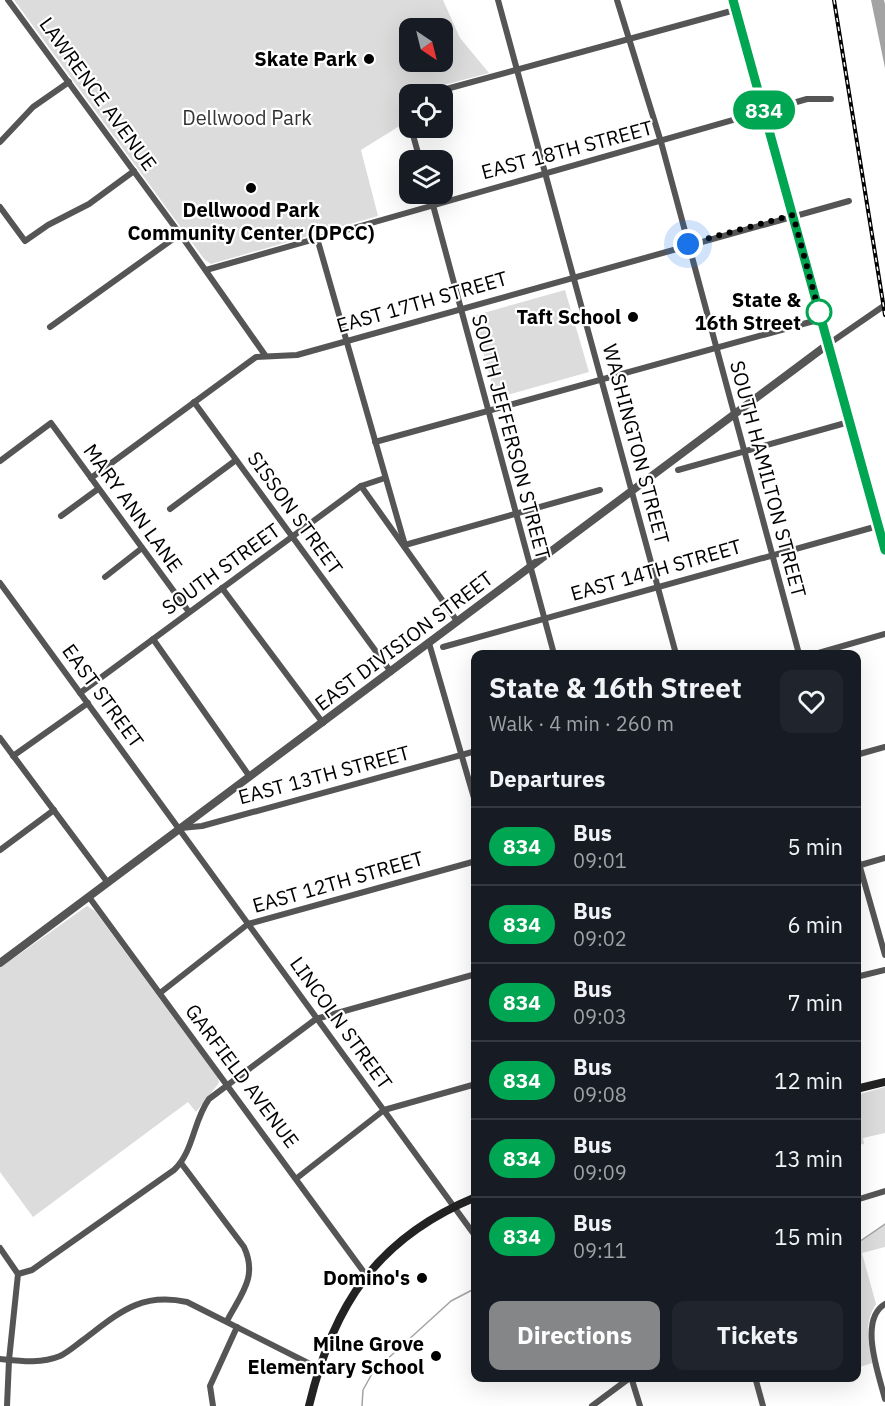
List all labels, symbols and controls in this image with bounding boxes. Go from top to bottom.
street label: LAWRENCE AVENUE [34,12,163,176]
north arrow [399,18,453,72]
map controls [399,18,453,204]
place label: Skate Park [254,45,357,72]
marker: Skate Park [362,52,376,66]
button: locate [399,84,453,138]
line badge: 834 [730,90,798,130]
text: 834 [745,96,783,124]
park label: Dellwood Park [182,104,312,131]
street label: EAST 18TH STREET [478,114,656,185]
button: layers [399,150,453,204]
marker: Dellwood Park Community Center (DPCC) [244,181,258,195]
place label: Dellwood Park Community Center (DPCC) [128,196,375,246]
your location [673,229,703,259]
street label: EAST 17TH STREET [333,264,510,339]
place label: State & 16th Street [695,286,802,336]
marker: State & 16th Street [806,299,832,325]
place label: Taft School [516,303,621,330]
marker: Taft School [626,310,640,324]
street label: SOUTH JEFFERSON STREET [466,311,557,563]
street label: WASHINGTON STREET [597,341,676,547]
street label: SOUTH HAMILTON STREET [724,358,813,600]
street label: MARY ANN LANE [78,438,189,577]
street label: SISSON STREET [242,446,349,580]
street label: SOUTH STREET [156,517,285,621]
street label: EAST 14TH STREET [567,532,744,607]
street label: EAST DIVISION STREET [309,565,498,717]
street label: EAST STREET [57,638,150,753]
text: State & 16th Street [489,669,742,706]
button: heart [780,670,843,733]
text: Walk · 4 min · 260 m [489,710,674,737]
street label: EAST 13TH STREET [235,739,413,810]
text: Departures [489,764,605,793]
text: Bus [573,818,612,847]
text: 834 [503,832,541,860]
text: 5 min [787,832,843,861]
street label: EAST 12TH STREET [249,844,426,919]
text: 09:01 [573,847,627,874]
text: Bus [573,896,612,925]
text: 834 [503,910,541,938]
text: 6 min [787,910,843,939]
text: 09:02 [573,925,627,952]
street label: LINCOLN STREET [284,951,399,1094]
text: Bus [573,974,612,1003]
text: 834 [503,988,541,1016]
text: 7 min [787,988,843,1017]
street label: GARFIELD AVENUE [179,998,305,1153]
text: 09:03 [573,1003,627,1030]
text: Bus [573,1052,612,1081]
text: 834 [503,1066,541,1094]
text: 12 min [774,1066,843,1095]
text: 09:08 [573,1081,627,1108]
text: Bus [573,1130,612,1159]
text: 834 [503,1144,541,1172]
text: 13 min [774,1144,843,1173]
text: 09:09 [573,1159,627,1186]
text: Bus [573,1208,612,1237]
text: 834 [503,1222,541,1250]
text: 15 min [774,1222,843,1251]
text: 09:11 [573,1237,627,1264]
place label: Domino's [323,1264,410,1291]
marker: Domino's [415,1271,429,1285]
button: Directions [489,1301,660,1370]
button: Tickets [672,1301,843,1370]
place label: Milne Grove Elementary School [248,1330,424,1380]
marker: Milne Grove Elementary School [429,1349,443,1363]

